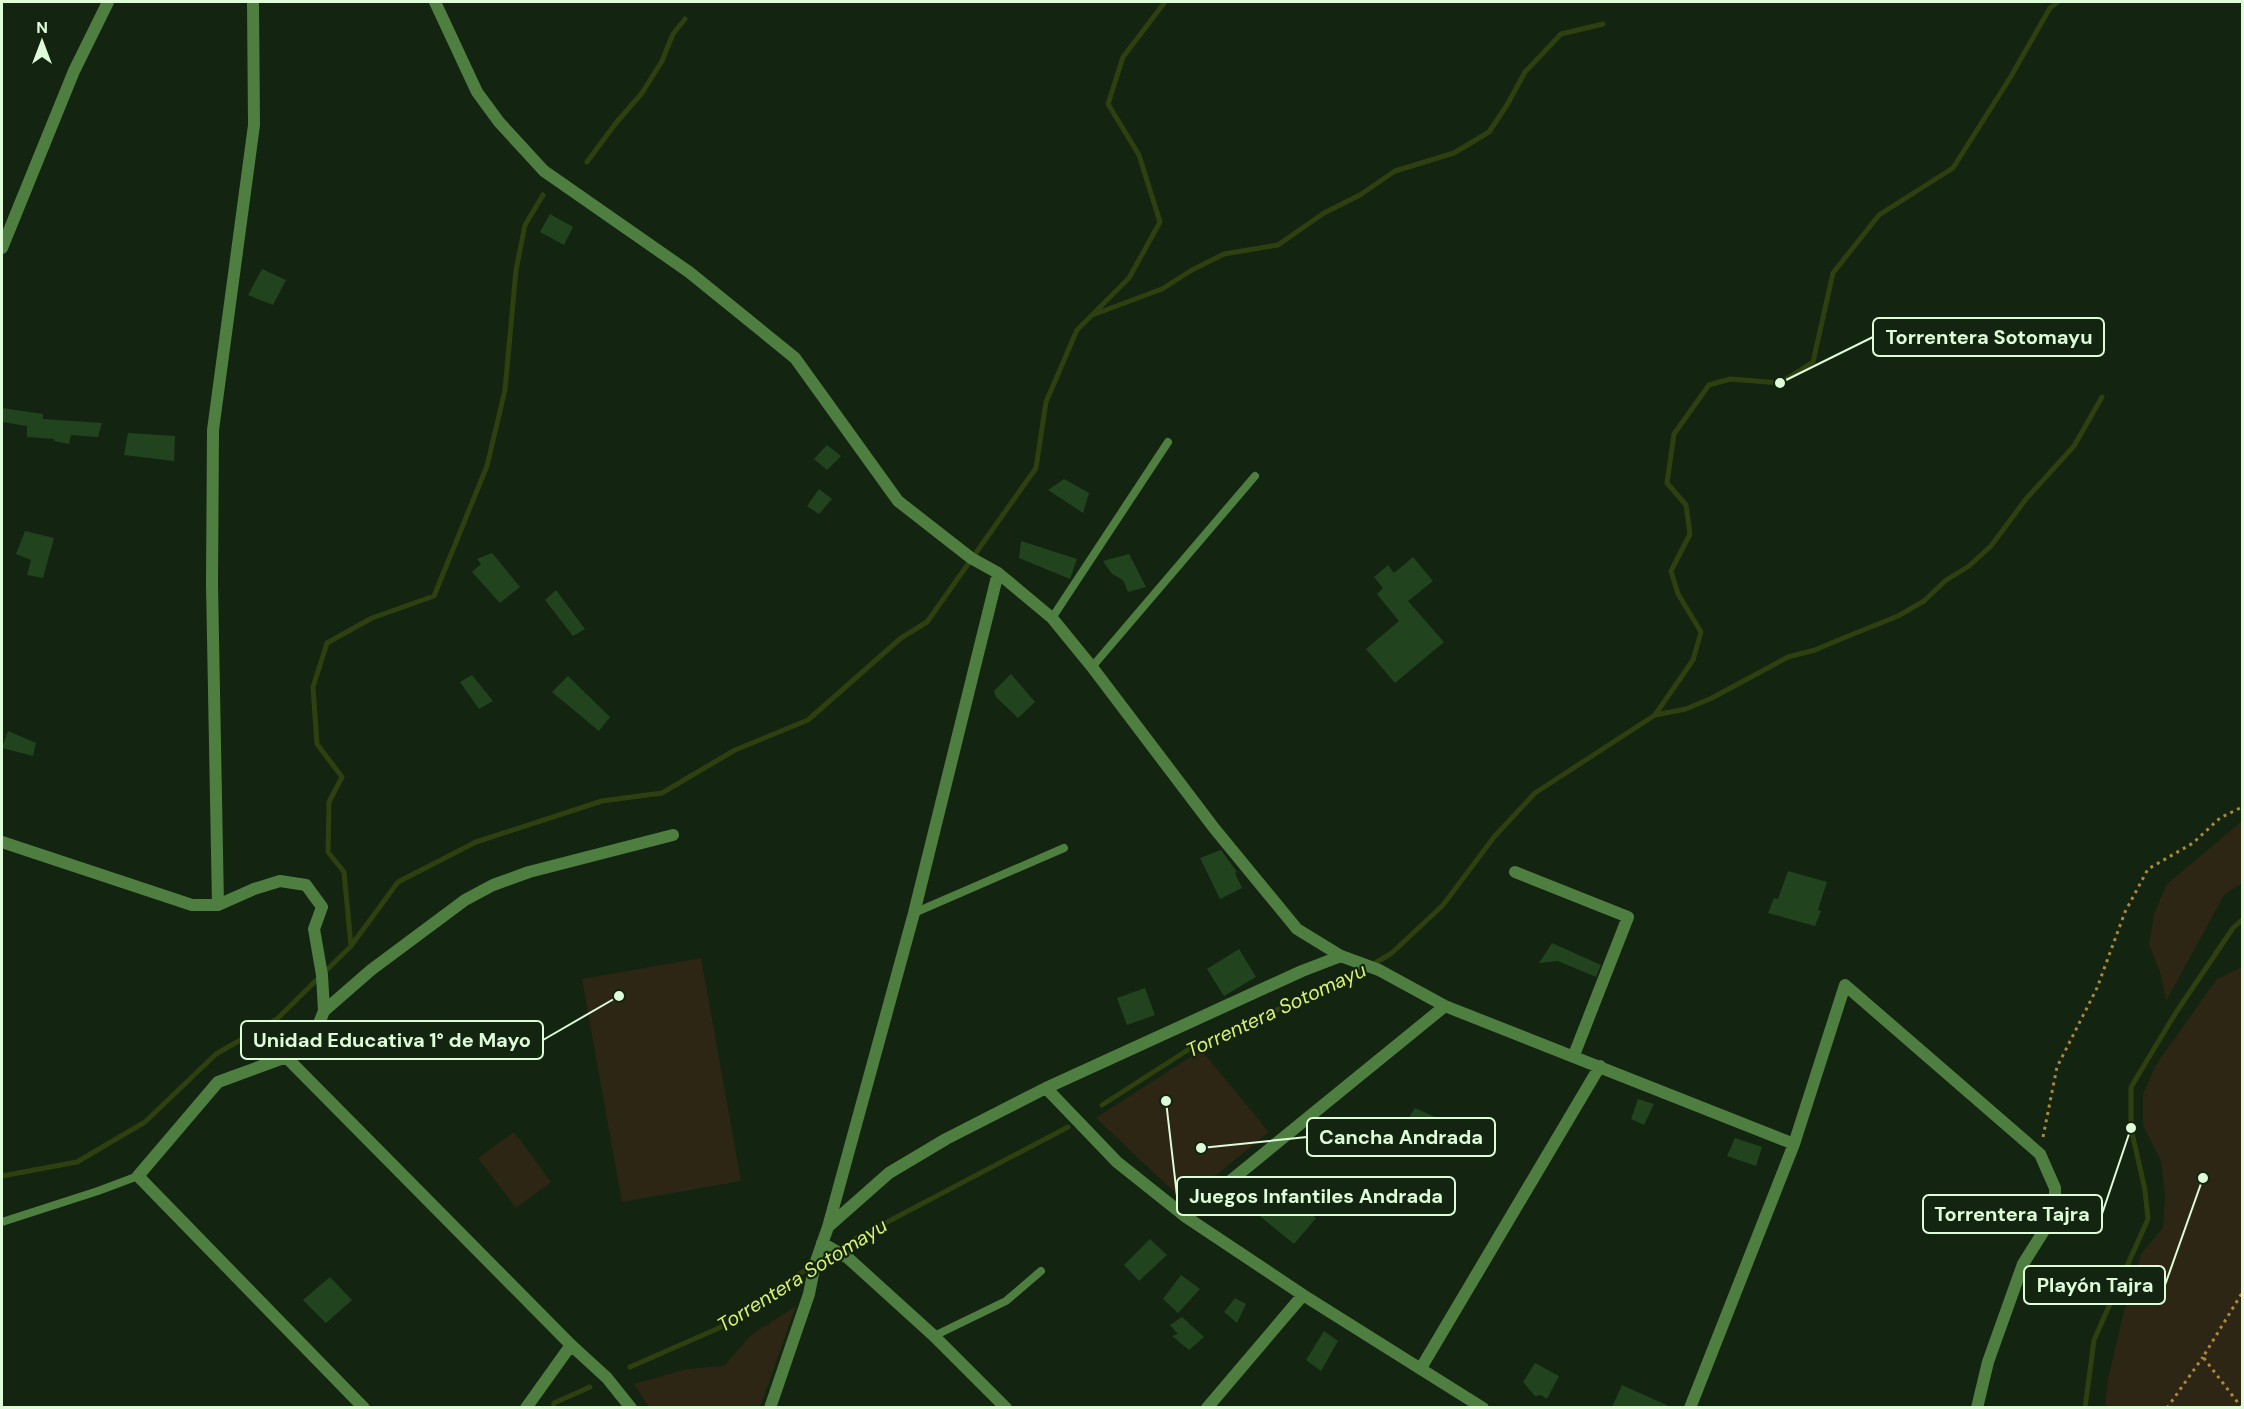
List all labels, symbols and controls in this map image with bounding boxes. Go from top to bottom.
north arrow [12,12,72,72]
text: N [36,17,48,38]
callout: Torrentera Sotomayu [1873,318,2104,356]
text: Torrentera Sotomayu [1885,324,2093,350]
water label: Torrentera Sotomayu [1182,957,1370,1063]
callout: Unidad Educativa 1° de Mayo [241,1021,543,1059]
text: Unidad Educativa 1° de Mayo [253,1027,531,1053]
callout: Cancha Andrada [1307,1118,1495,1156]
text: Cancha Andrada [1319,1124,1483,1150]
callout: Juegos Infantiles Andrada [1177,1177,1455,1215]
text: Juegos Infantiles Andrada [1189,1183,1443,1209]
callout: Torrentera Tajra [1923,1195,2102,1233]
text: Torrentera Tajra [1934,1201,2090,1227]
water label: Torrentera Sotomayu [712,1212,892,1338]
callout: Playón Tajra [2024,1266,2165,1304]
text: Playón Tajra [2037,1272,2153,1298]

